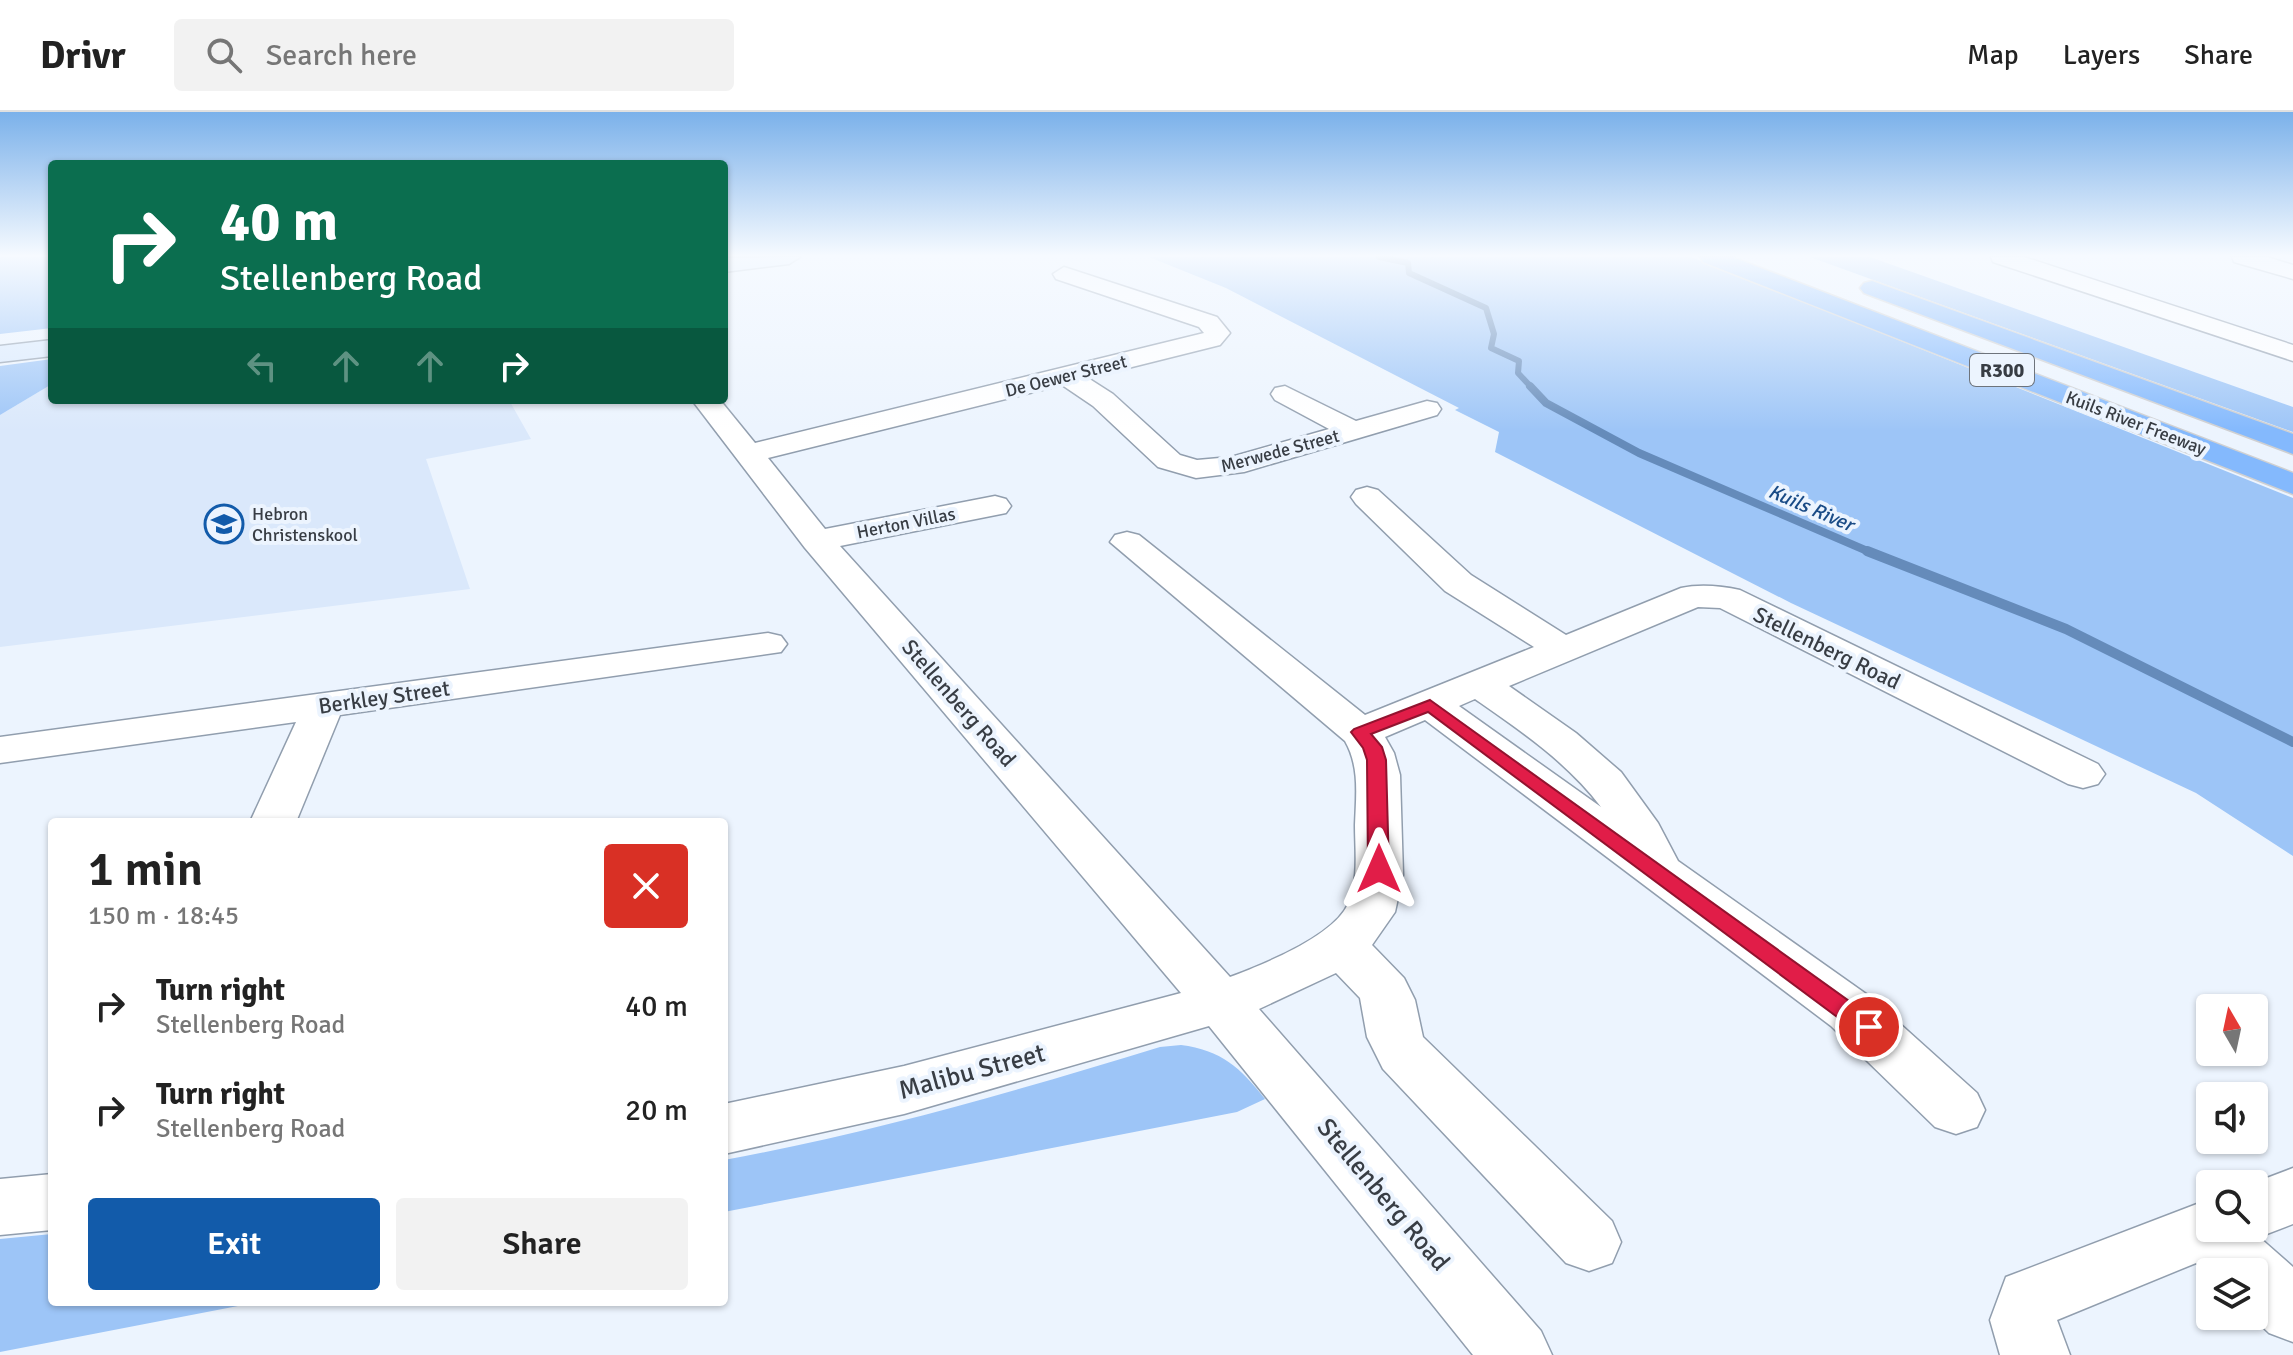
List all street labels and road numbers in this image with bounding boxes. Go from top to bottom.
street label: De Oewer Street [1003,350,1129,402]
road number: R300 [1970,354,2034,386]
street label: Kuils River Freeway [2063,386,2210,460]
street label: Merwede Street [1218,425,1342,477]
street label: Herton Villas [855,503,957,543]
street label: Stellenberg Road [1749,601,1905,695]
street label: Stellenberg Road [896,634,1022,772]
street label: Berkley Street [316,674,452,720]
street label: Malibu Street [895,1037,1049,1107]
street label: Stellenberg Road [1310,1112,1456,1278]

